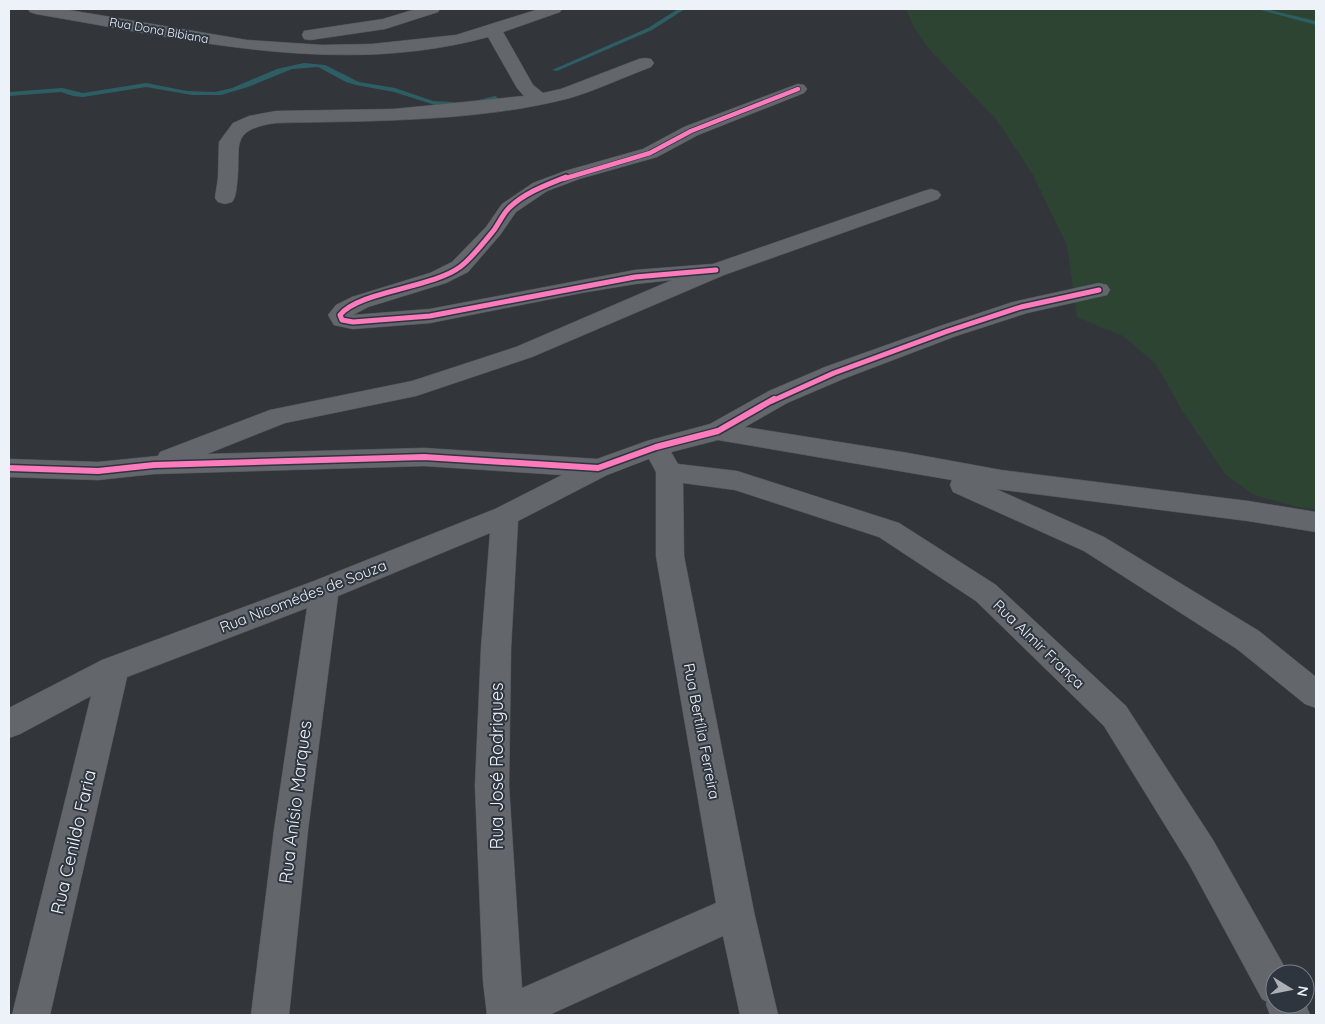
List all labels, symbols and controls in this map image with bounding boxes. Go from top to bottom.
street label: Rua Dona Bibiana [108,14,210,46]
street label: Rua Nicomédes de Souza [217,555,389,637]
street label: Rua Almir França [989,595,1089,693]
street label: Rua Bertília Ferreira [679,661,725,801]
street label: Rua José Rodrigues [485,682,508,850]
street label: Rua Anísio Marques [274,719,316,885]
street label: Rua Cenildo Faria [45,768,101,916]
north arrow [1265,964,1315,1014]
text: N [1293,985,1313,998]

